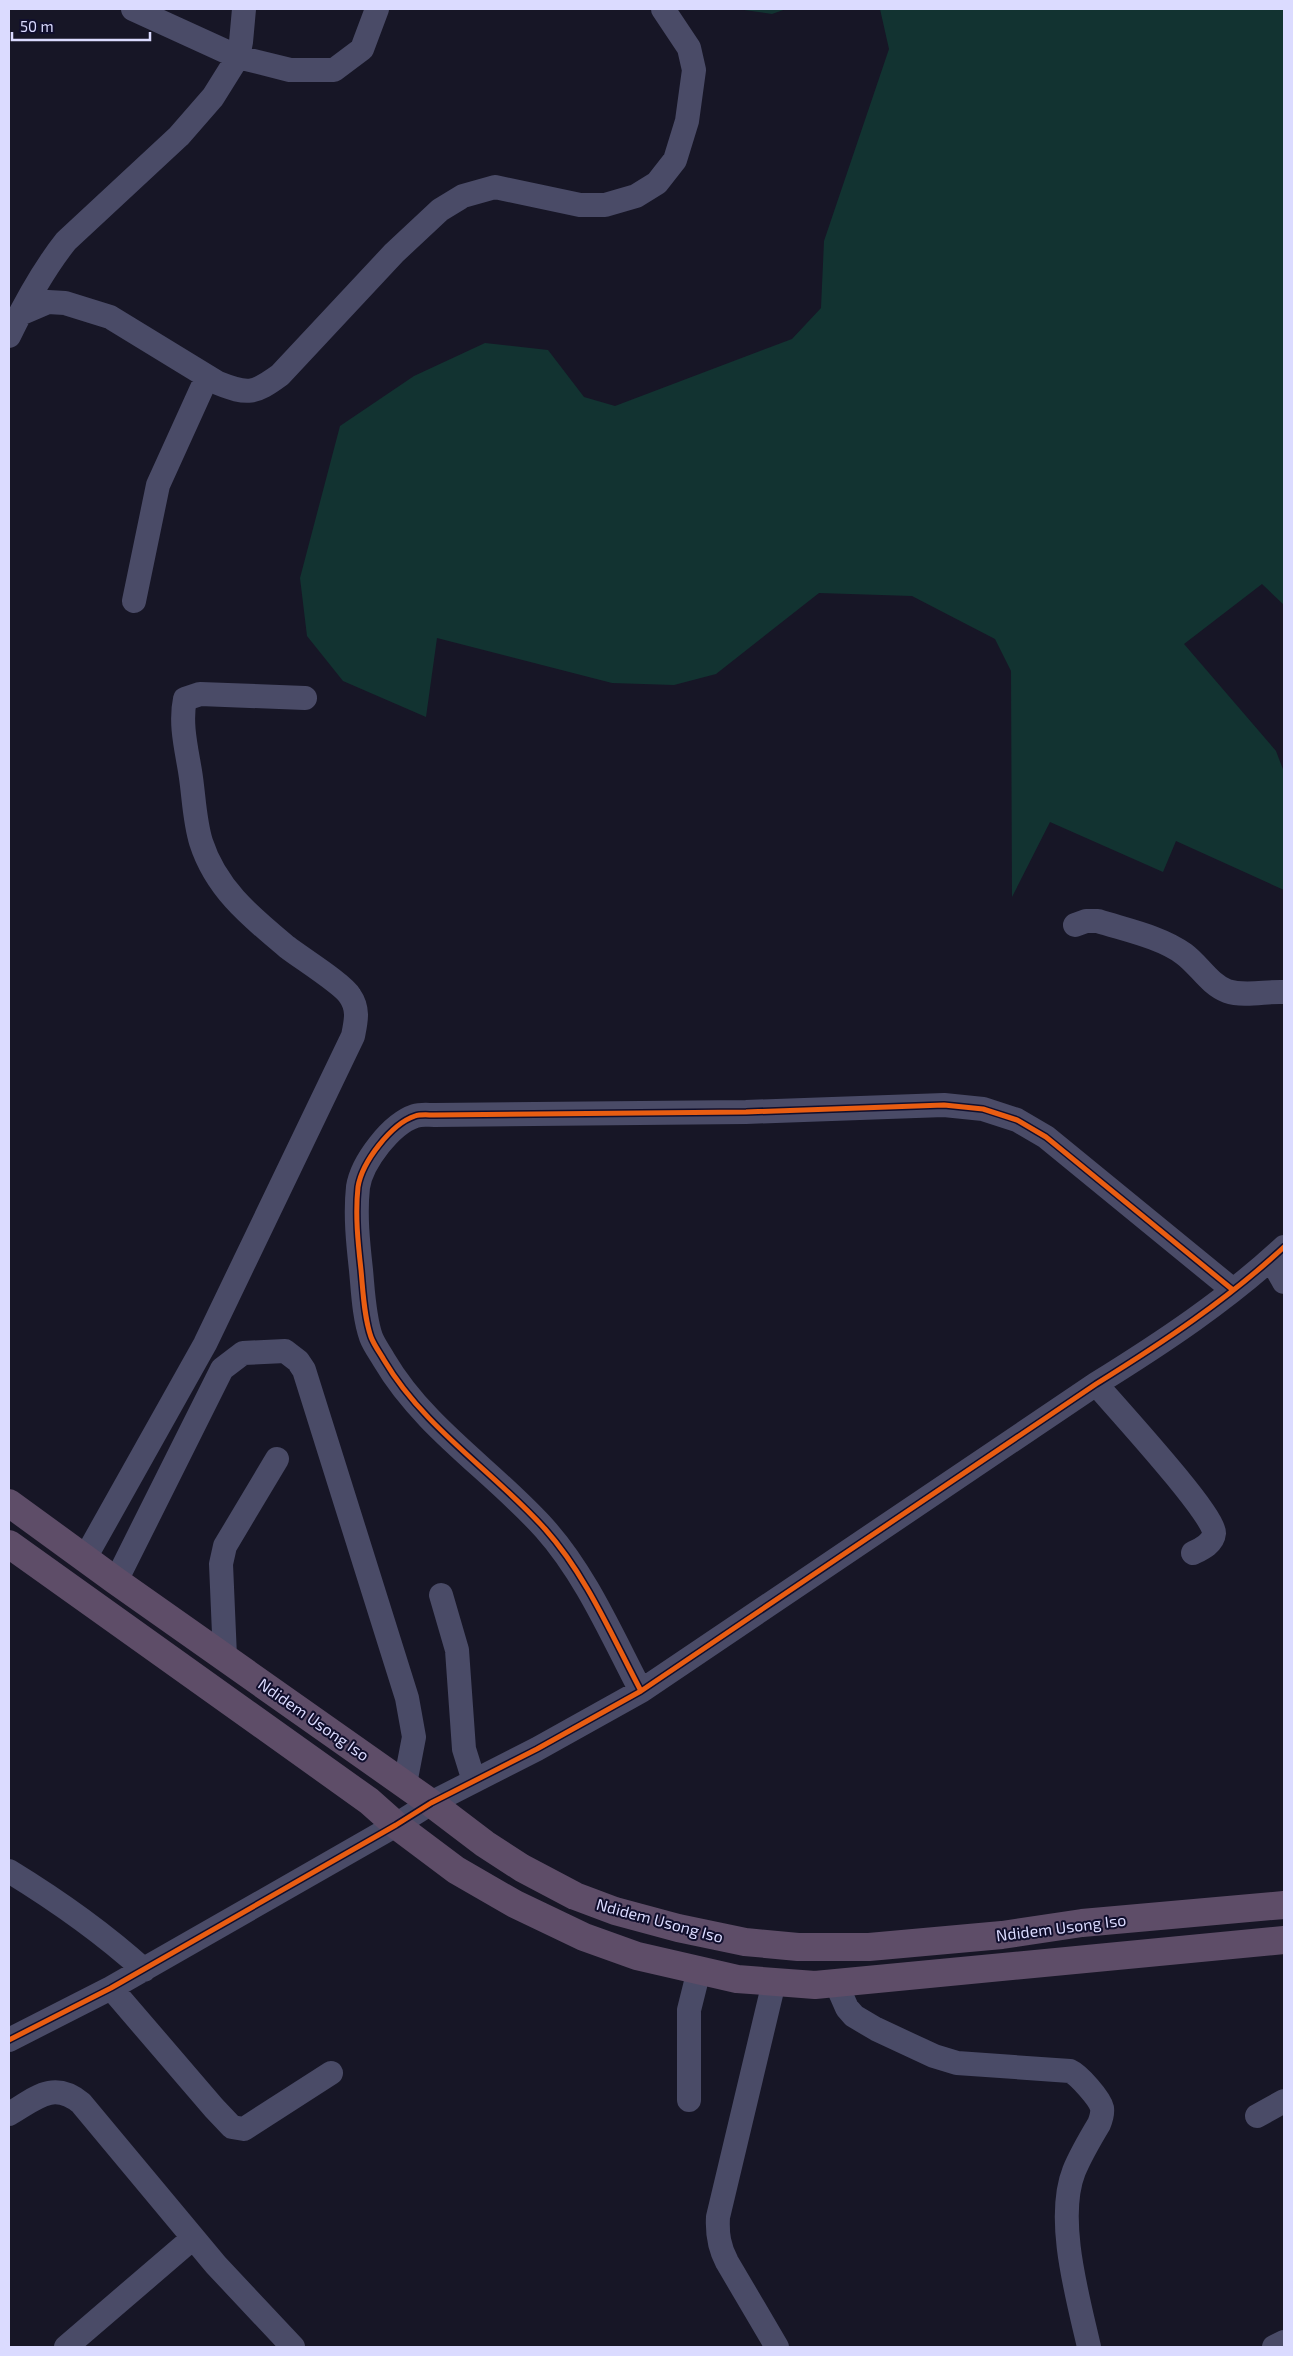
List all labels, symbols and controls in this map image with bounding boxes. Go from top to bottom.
scale bar [12,10,150,42]
text: 50 m [20,17,54,35]
street label: Ndidem Usong Iso [255,1674,373,1764]
street label: Ndidem Usong Iso [594,1894,726,1946]
street label: Ndidem Usong Iso [995,1910,1127,1944]

